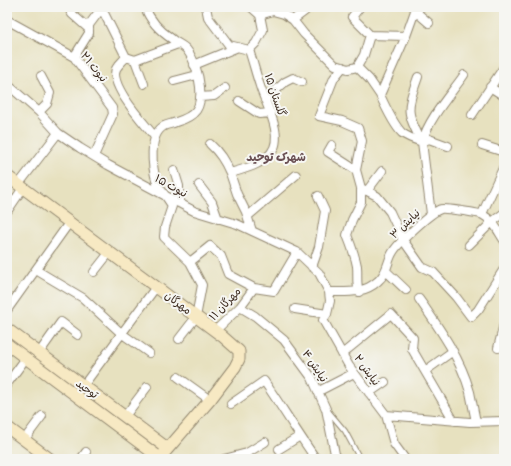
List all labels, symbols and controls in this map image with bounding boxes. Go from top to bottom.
street label: نبوت ۲۱ [77,49,110,85]
street label: گلستان ۱۵ [262,72,289,119]
district label: شهرک توحید [246,150,306,165]
street label: نبوت ۱۵ [152,172,190,201]
street label: نیایش ۳ [387,207,423,241]
street label: مهرگان ۱۱ [206,285,244,323]
street label: مهرگان [162,289,194,317]
street label: نیایش ۴ [300,347,330,385]
street label: نیایش ۲ [351,352,383,388]
street label: توحید [73,377,101,403]

